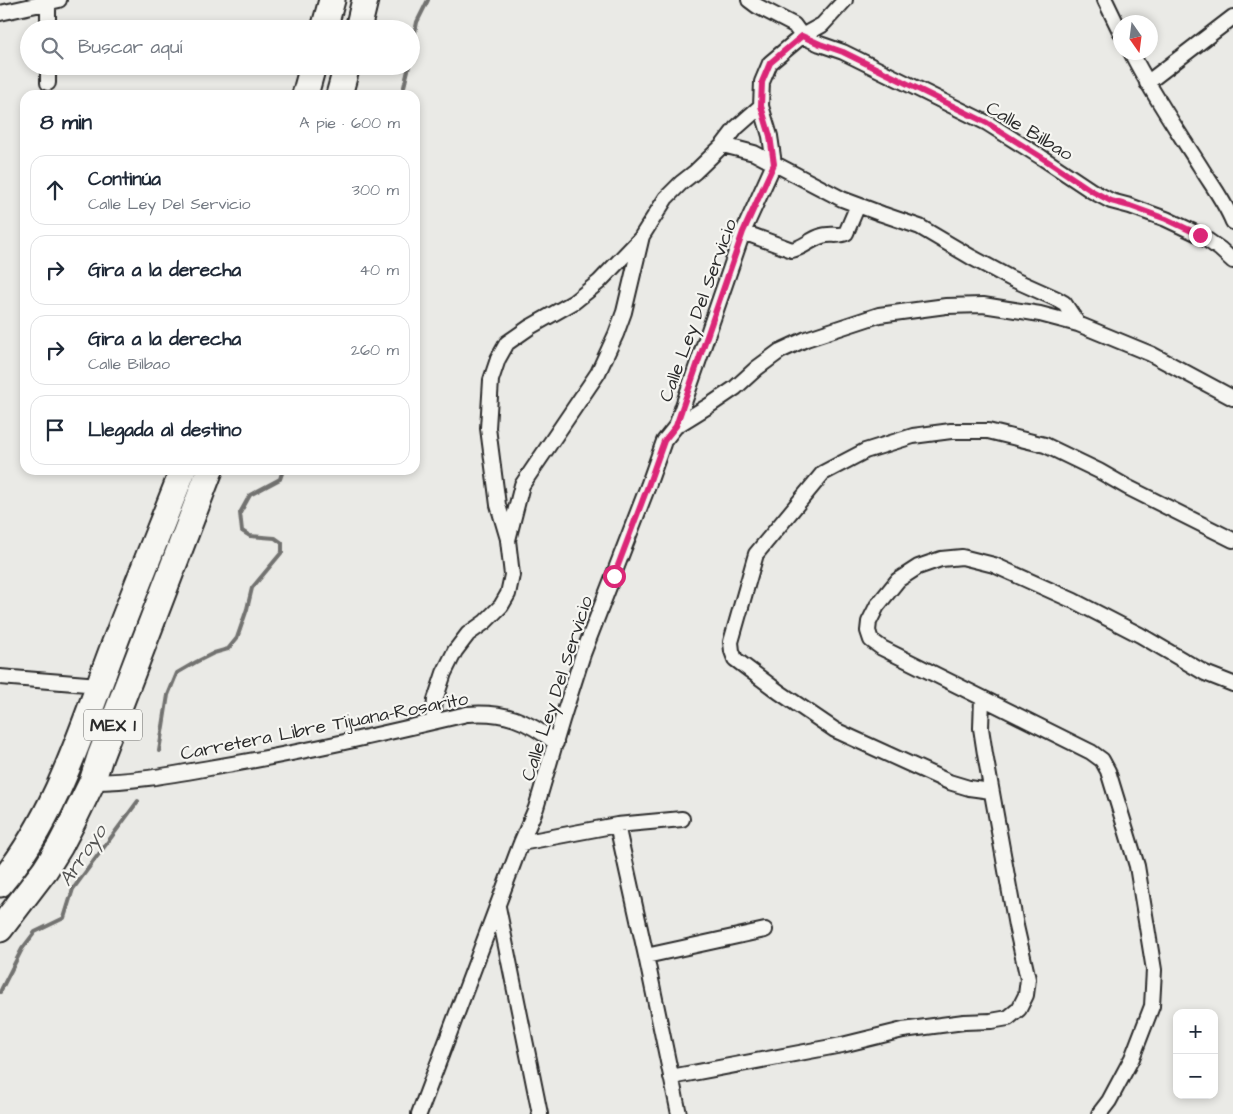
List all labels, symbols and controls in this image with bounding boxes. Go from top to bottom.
north arrow [1113,15,1158,60]
search box [20,20,420,75]
icon: search [38,34,66,62]
text: Buscar aquí [78,34,182,61]
street label: Calle Bilbao [981,95,1078,168]
text: 8 min [40,108,92,137]
text: A pie · 600 m [299,112,400,134]
text: Continúa [88,166,161,193]
icon: ahead [41,176,69,204]
text: 300 m [352,179,399,201]
text: Calle Ley Del Servicio [88,193,250,215]
street label: Calle Ley Del Servicio [653,215,745,406]
route end [1189,224,1212,247]
icon: right [41,256,69,284]
text: Gira a la derecha [88,257,241,284]
text: 40 m [359,259,399,281]
text: Gira a la derecha [88,326,241,353]
icon: right [41,336,69,364]
text: 260 m [351,339,399,361]
text: Calle Bilbao [88,353,170,375]
icon: arrive [41,416,69,444]
text: Llegada al destino [88,417,241,444]
route start [603,565,626,588]
street label: Calle Ley Del Servicio [515,592,601,785]
street label: Carretera Libre Tijuana-Rosarito [178,685,471,768]
road number: MEX 1 [84,710,142,740]
water label: Arroyo [52,818,115,892]
map controls [1173,1009,1218,1099]
button: + [1173,1009,1218,1054]
button: − [1173,1054,1218,1099]

